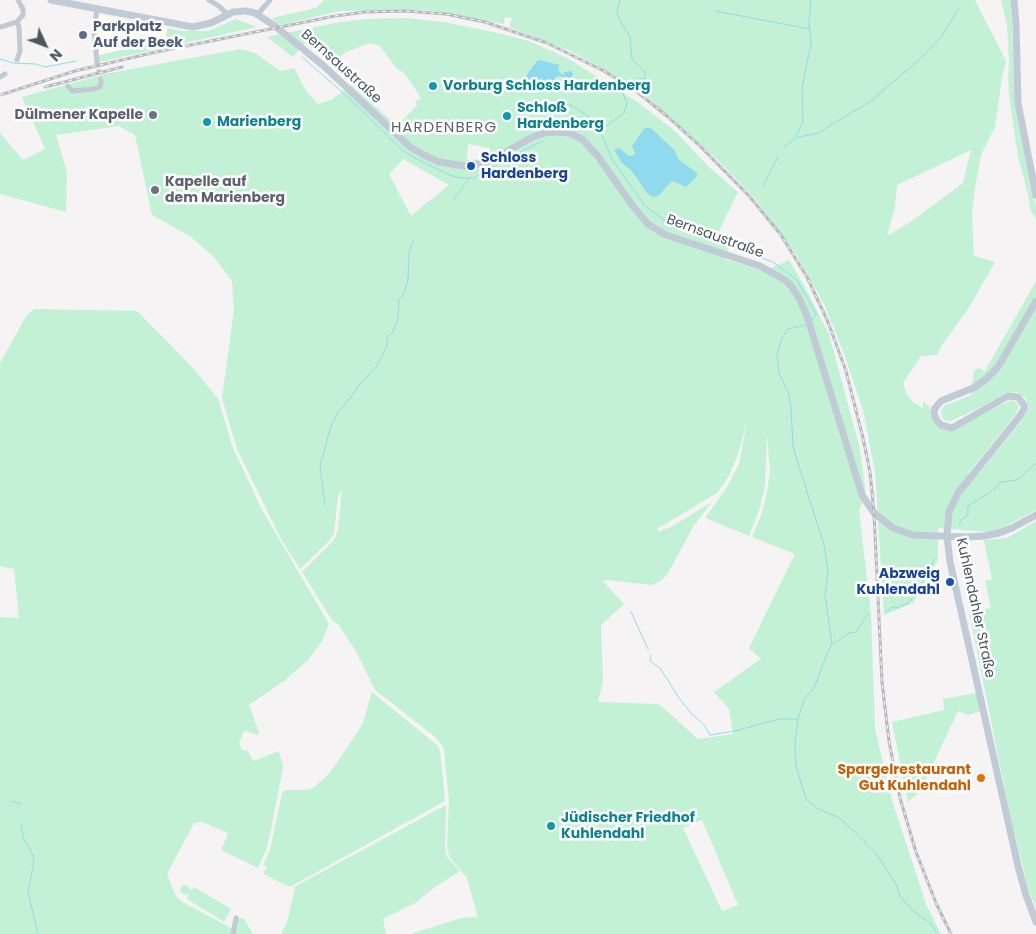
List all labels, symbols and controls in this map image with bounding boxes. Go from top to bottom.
place label: Parkplatz Auf der Beek [93,19,183,52]
north arrow [20,20,70,70]
street label: Bernsaustraße [297,26,385,108]
marker: Parkplatz Auf der Beek [77,29,89,41]
text: N [45,45,67,66]
place label: Vorburg Schloss Hardenberg [443,78,651,94]
marker: Vorburg Schloss Hardenberg [427,80,439,92]
place label: Schloß Hardenberg [517,100,604,132]
place label: Dülmener Kapelle [15,107,143,123]
marker: Dülmener Kapelle [147,109,159,121]
marker: Schloß Hardenberg [501,110,513,122]
place label: Marienberg [217,114,301,130]
marker: Marienberg [201,116,213,128]
district label: HARDENBERG [390,119,498,137]
place label: Schloss Hardenberg [481,150,568,182]
marker: Schloss Hardenberg [465,160,477,172]
place label: Kapelle auf dem Marienberg [165,174,285,206]
marker: Kapelle auf dem Marienberg [149,184,161,196]
street label: Bernsaustraße [664,212,766,262]
street label: Kuhlendahler Straße [952,537,998,679]
place label: Abzweig Kuhlendahl [857,566,940,598]
marker: Abzweig Kuhlendahl [944,576,956,588]
place label: Spargelrestaurant Gut Kuhlendahl [837,762,971,794]
marker: Spargelrestaurant Gut Kuhlendahl [975,772,987,784]
place label: Jüdischer Friedhof Kuhlendahl [561,810,695,842]
marker: Jüdischer Friedhof Kuhlendahl [545,820,557,832]

